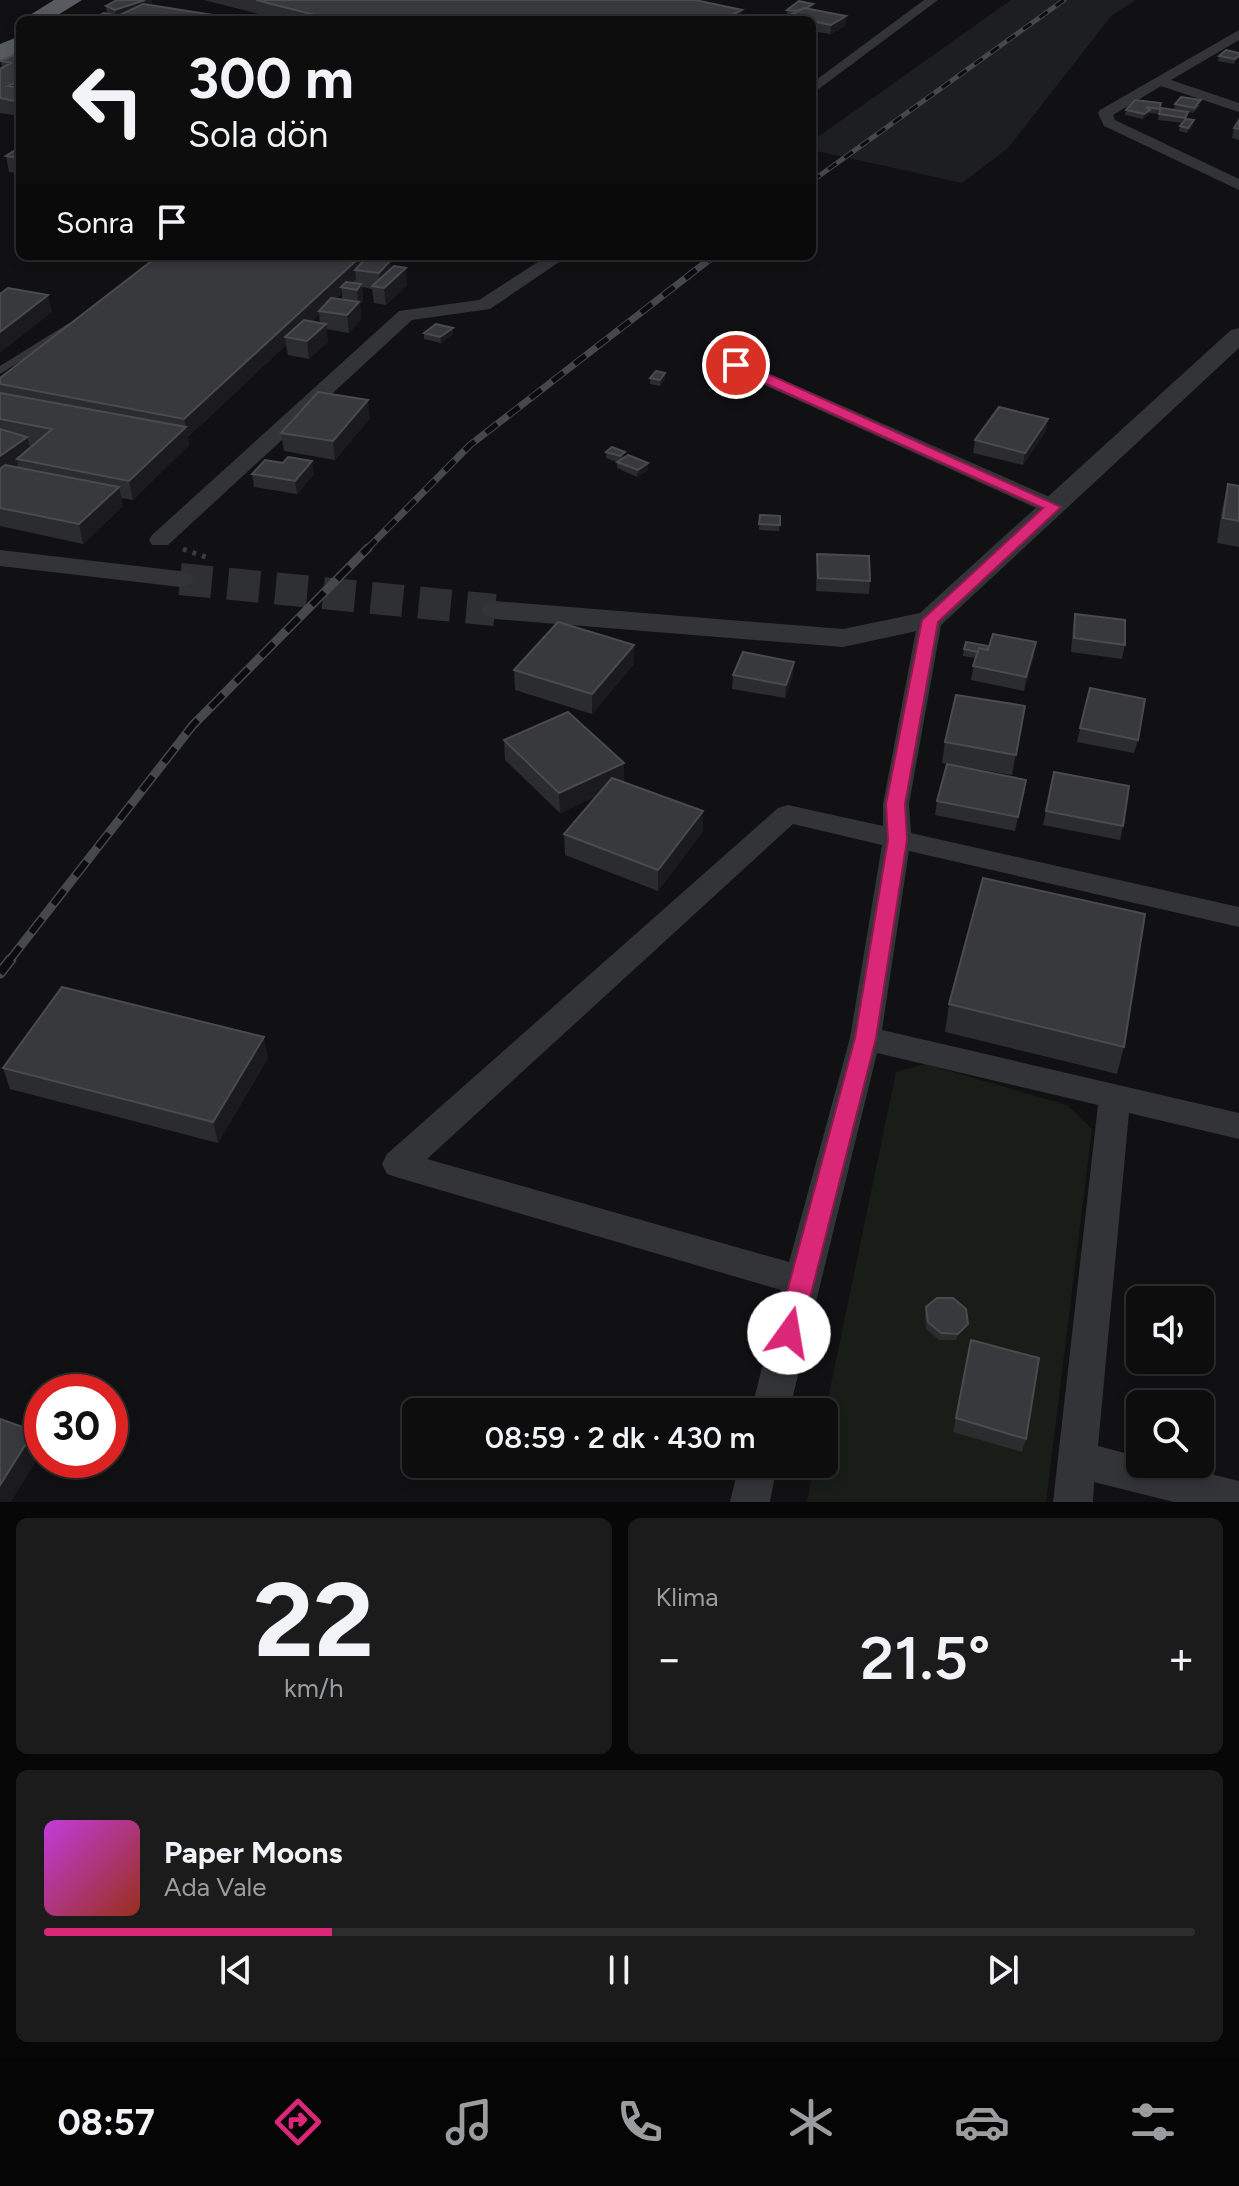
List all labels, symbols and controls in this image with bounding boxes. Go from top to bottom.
text: 300 m [188,45,354,112]
icon: left [56,48,160,152]
text: Sola dön [188,113,328,156]
icon: arrive [150,200,194,244]
text: Sonra [56,204,134,241]
pin [702,331,770,399]
icon: arrive [714,343,758,387]
map controls [1126,1286,1214,1478]
button: sound [1126,1286,1214,1374]
position arrow [747,1291,831,1375]
speed limit sign: 30 [24,1374,128,1478]
button: search [1126,1390,1214,1478]
text: 08:59 · 2 dk · 430 m [485,1419,755,1456]
text: 22 [254,1557,374,1682]
text: Klima [656,1581,719,1613]
text: 21.5° [860,1622,990,1694]
text: − [656,1632,683,1685]
text: + [1168,1632,1195,1685]
text: km/h [284,1672,343,1704]
text: Paper Moons [164,1834,343,1871]
text: Ada Vale [164,1871,267,1903]
icon: previous [214,1948,258,1992]
icon: pause [597,1948,641,1992]
icon: next [981,1948,1025,1992]
icon: directions [270,2094,326,2150]
icon: music [441,2094,497,2150]
icon: phone [612,2094,668,2150]
icon: climate [783,2094,839,2150]
icon: car [954,2094,1010,2150]
icon: filters [1125,2094,1181,2150]
text: 08:57 [58,2101,155,2144]

